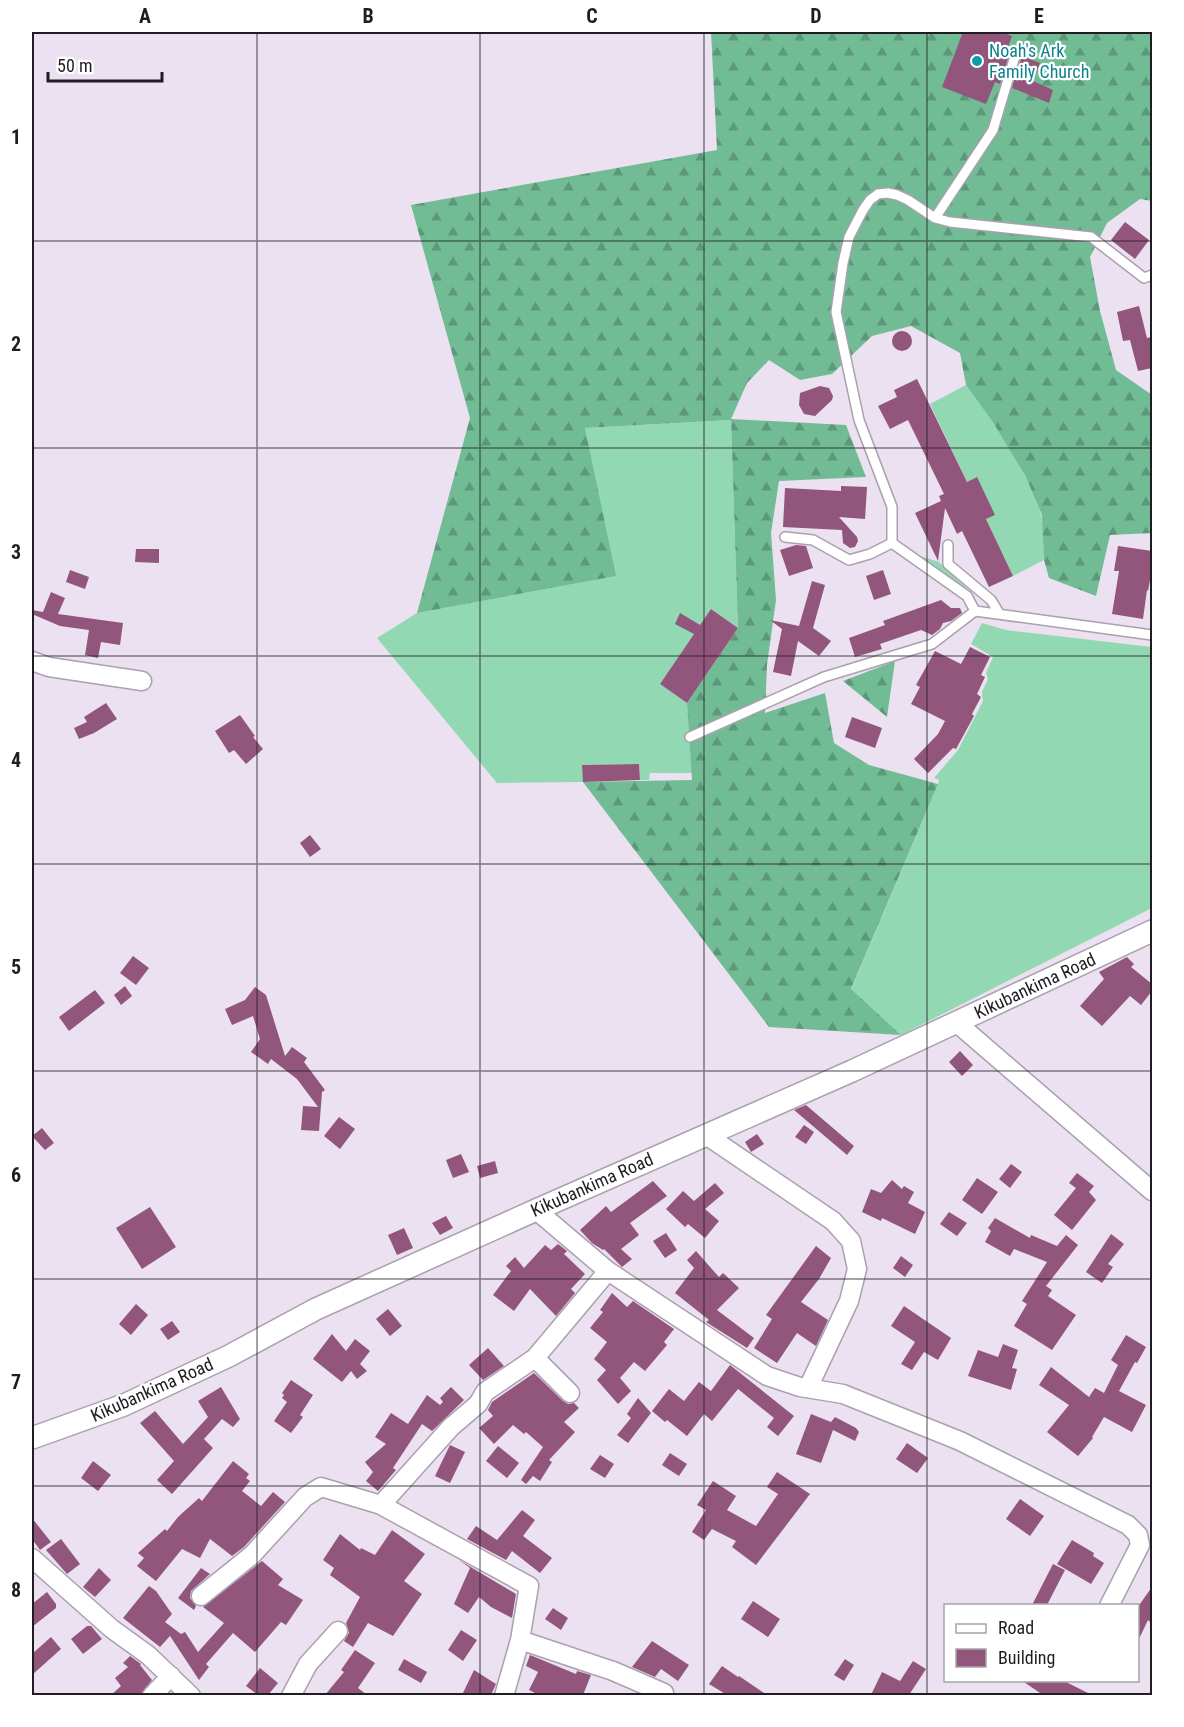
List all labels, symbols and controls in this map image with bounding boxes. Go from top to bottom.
text: A [139,4,151,28]
text: B [362,4,374,28]
text: C [586,4,598,28]
text: D [810,4,822,28]
text: E [1034,4,1044,28]
place label: Noah's Ark Family Church [989,40,1089,82]
scale bar [48,45,162,83]
marker: Noah's Ark Family Church [970,54,984,68]
text: 50 m [57,55,92,76]
text: 1 [11,125,21,149]
text: 2 [11,332,21,356]
text: 3 [11,540,21,564]
text: 4 [11,748,21,772]
street label: Kikubankima Road [971,948,1099,1023]
text: 5 [11,955,21,979]
street label: Kikubankima Road [527,1148,656,1221]
text: 6 [11,1163,21,1187]
street label: Kikubankima Road [87,1353,216,1426]
text: 7 [11,1370,21,1394]
text: 8 [11,1578,21,1602]
legend [944,1604,1139,1682]
text: Road [998,1617,1034,1638]
text: Building [998,1647,1055,1668]

